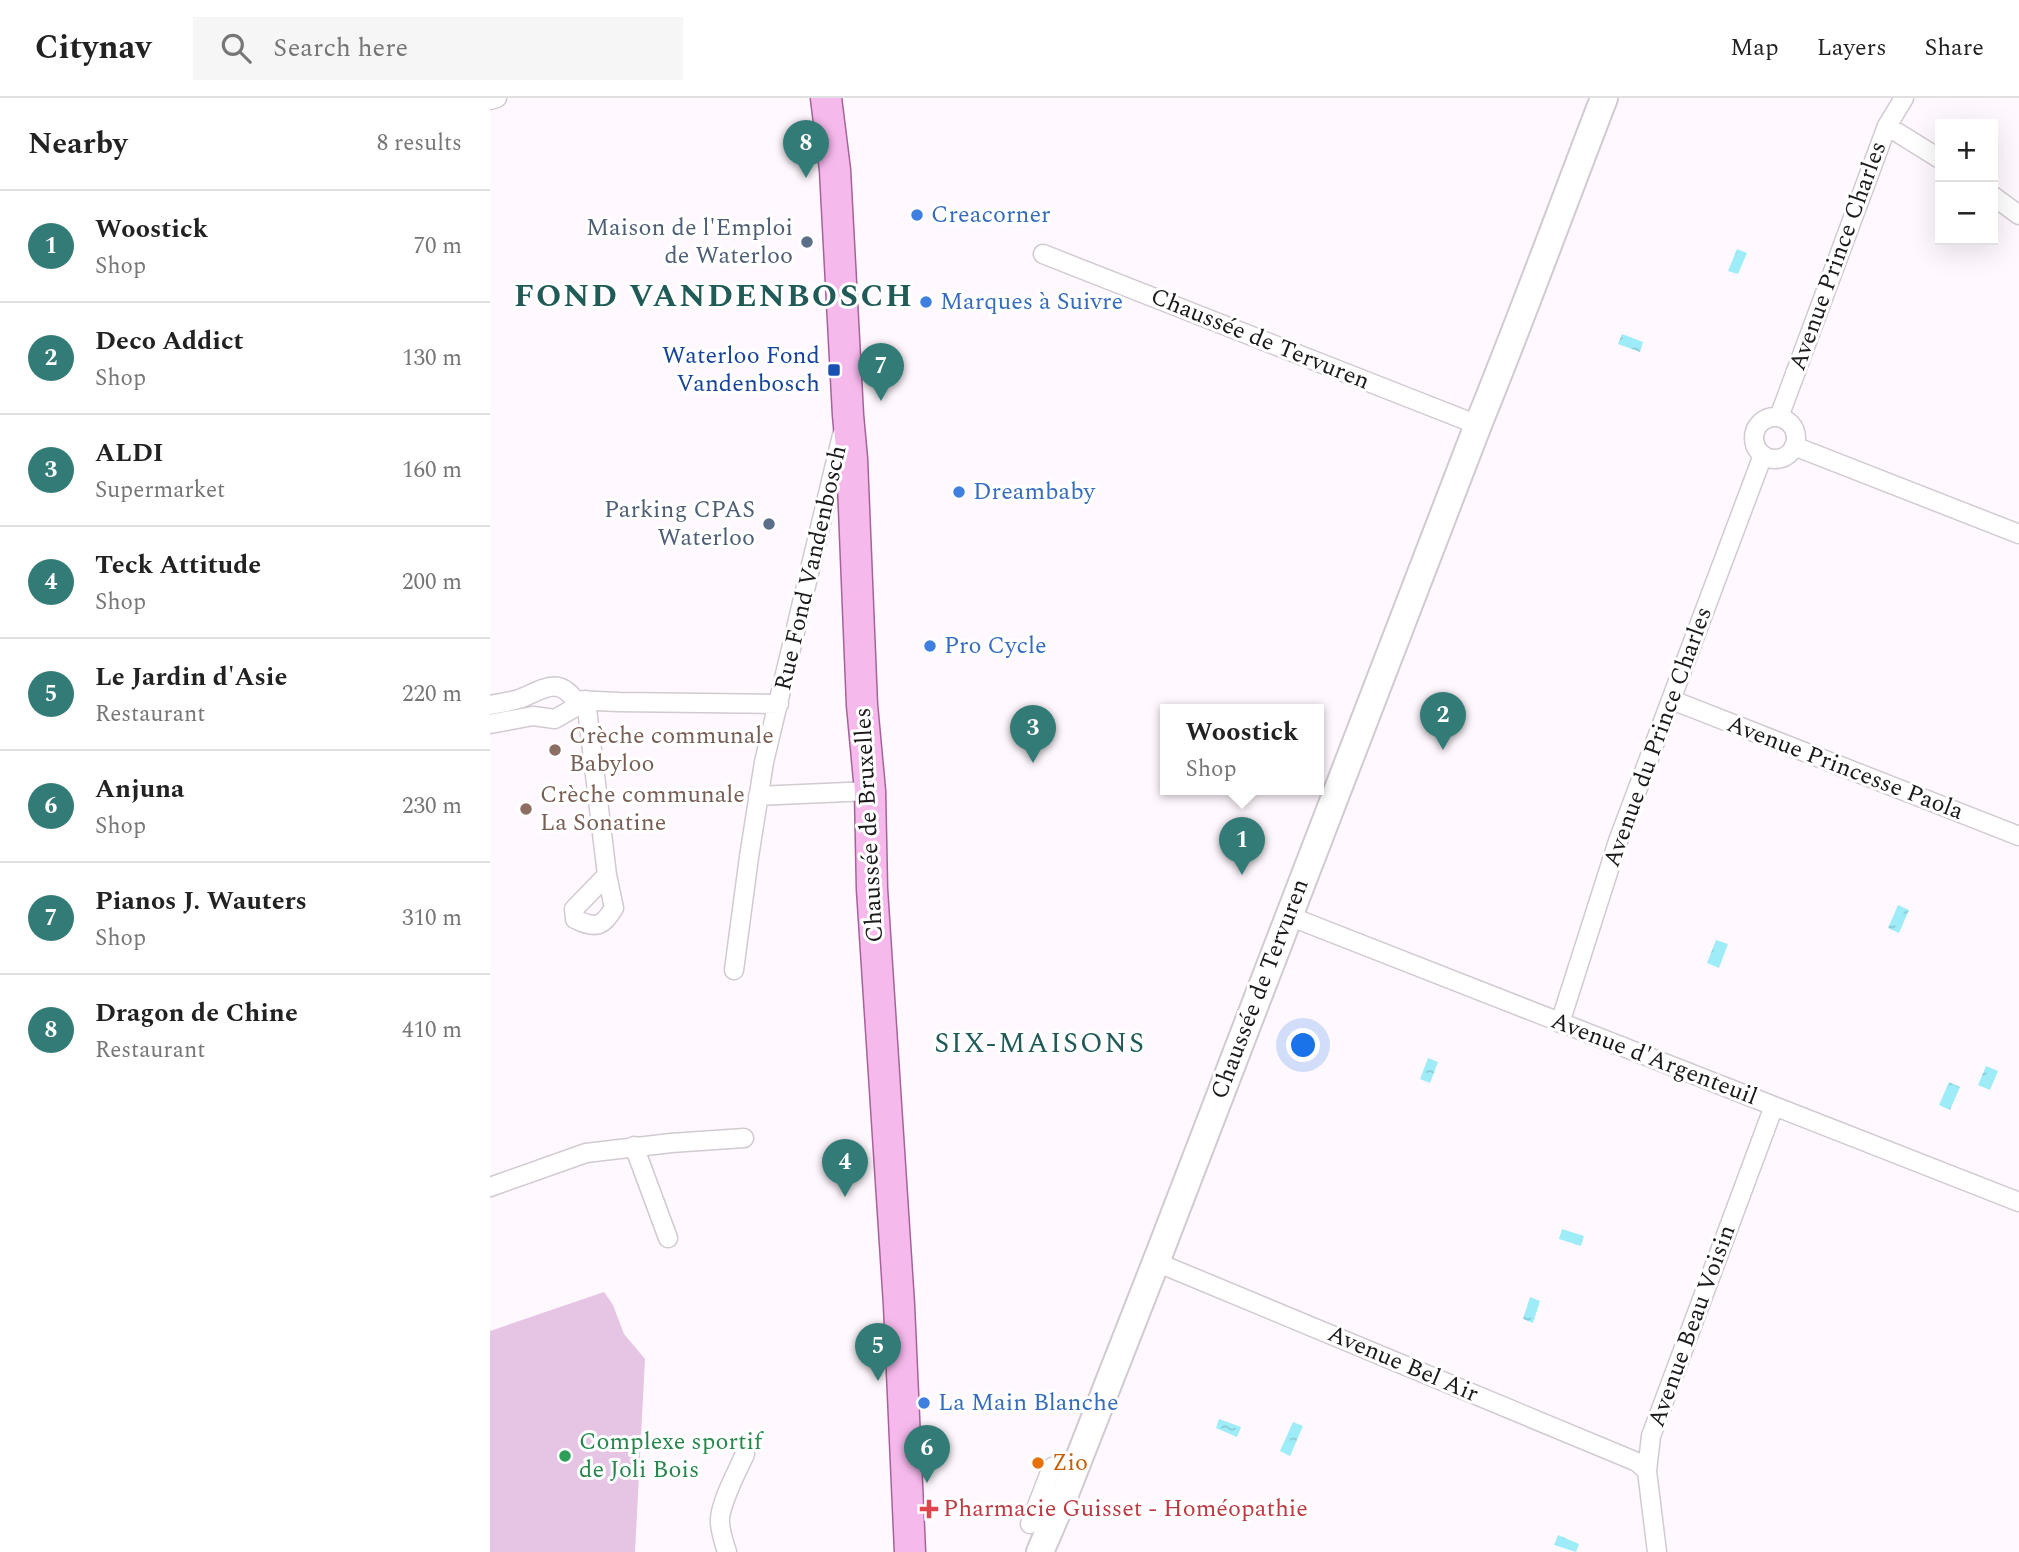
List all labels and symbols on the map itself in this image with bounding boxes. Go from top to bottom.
pin: 8 [783,120,829,178]
street label: Avenue Prince Charles [1780,136,1896,376]
place label: Creacorner [931,197,1051,233]
marker: Creacorner [909,207,925,223]
place label: Maison de l'Emploi de Waterloo [586,210,793,274]
marker: Maison de l'Emploi de Waterloo [799,234,815,250]
district label: FOND VANDENBOSCH [514,272,914,321]
street label: Chaussée de Tervuren [1145,279,1375,399]
place label: Marques à Suivre [940,284,1123,320]
marker: Marques à Suivre [918,294,934,310]
place label: Waterloo Fond Vandenbosch [662,338,820,402]
pin: 7 [858,343,904,401]
marker: Waterloo Fond Vandenbosch [826,362,842,378]
street label: Rue Fond Vandenbosch [765,442,857,694]
place label: Dreambaby [973,474,1097,510]
marker: Dreambaby [951,484,967,500]
place label: Parking CPAS Waterloo [604,492,755,556]
marker: Parking CPAS Waterloo [761,516,777,532]
street label: Avenue du Prince Charles [1594,602,1722,872]
place label: Pro Cycle [944,628,1047,664]
marker: Pro Cycle [922,638,938,654]
pin: 2 [1420,692,1466,750]
pin: 3 [1010,705,1056,763]
street label: Avenue Princesse Paola [1721,706,1969,830]
street label: Chaussée de Bruxelles [845,707,893,943]
place label: Crèche communale Babyloo [569,718,774,782]
marker: Crèche communale Babyloo [547,742,563,758]
place label: Crèche communale La Sonatine [540,777,745,841]
marker: Crèche communale La Sonatine [518,801,534,817]
pin: 1 [1219,817,1265,875]
street label: Chaussée de Tervuren [1201,874,1319,1104]
street label: Avenue d'Argenteuil [1545,1003,1763,1115]
district label: SIX-MAISONS [934,1022,1146,1065]
your location [1286,1028,1320,1062]
pin: 4 [822,1139,868,1197]
street label: Avenue Beau Voisin [1639,1220,1745,1432]
street label: Avenue Bel Air [1322,1316,1484,1412]
pin: 5 [855,1323,901,1381]
place label: La Main Blanche [938,1385,1119,1421]
marker: La Main Blanche [916,1395,932,1411]
place label: Complexe sportif de Joli Bois [579,1424,764,1488]
pin: 6 [904,1425,950,1483]
place label: Zio [1052,1445,1088,1481]
marker: Complexe sportif de Joli Bois [557,1448,573,1464]
marker: Zio [1030,1455,1046,1471]
place label: Pharmacie Guisset - Homéopathie [943,1491,1308,1527]
marker: Pharmacie Guisset - Homéopathie [921,1501,937,1517]

